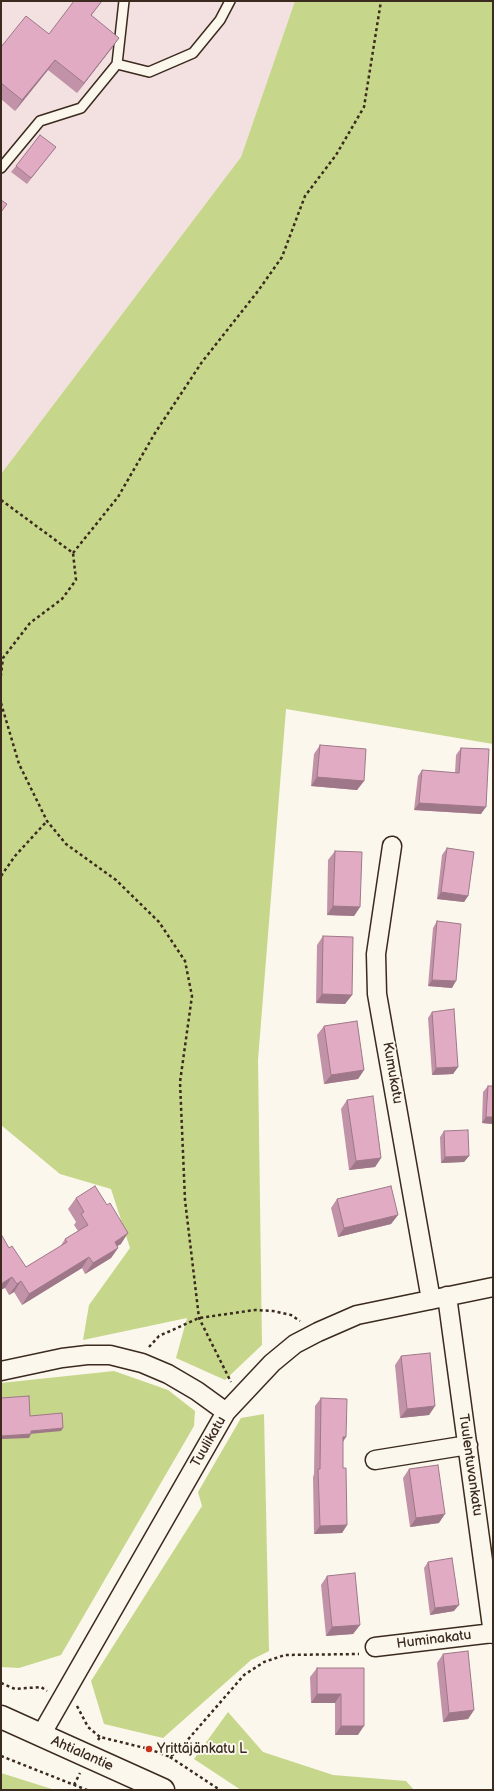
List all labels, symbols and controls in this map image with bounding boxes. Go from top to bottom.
street label: Kumukatu [378,1041,406,1105]
street label: Tuulentuvankatu [455,1413,485,1517]
street label: Tuulikatu [188,1414,230,1470]
street label: Huminakatu [396,1627,472,1653]
street label: Ahtialantie [48,1733,116,1775]
place label: Yrittäjänkatu L [157,1741,247,1757]
marker: Yrittäjänkatu L [144,1744,154,1754]

